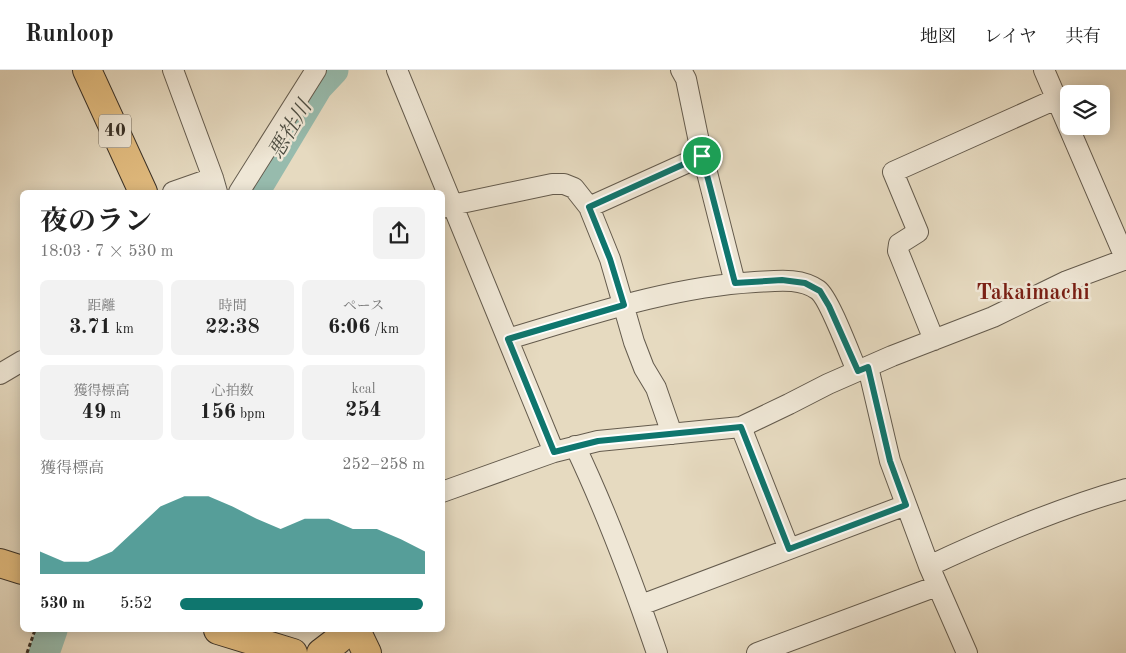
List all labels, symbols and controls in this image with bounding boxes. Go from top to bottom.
text: Runloop [25,23,114,47]
text: 地図 [920,28,956,46]
text: レイヤ [984,28,1037,46]
text: 共有 [1065,28,1101,46]
map controls [1060,85,1110,135]
button: layers [1060,85,1110,135]
water label: 悪社川 [264,95,317,162]
road number: 40 [99,114,131,148]
pin [681,135,723,177]
icon: arrive [688,142,716,170]
button: share [373,207,425,259]
text: 夜のラン [40,209,152,237]
text: 18:03 · 7 × 530 m [40,244,173,260]
district label: Takaimachi [976,282,1090,304]
text: 距離 [88,299,116,313]
text: 時間 [219,299,247,313]
text: ペース [343,299,384,313]
text: 3.71 [69,317,112,338]
text: 22:38 [205,317,260,338]
text: 6:06 [328,317,370,338]
text: km [112,322,134,336]
text: /km [370,322,399,336]
text: kcal [351,382,376,396]
text: 獲得標高 [74,384,130,398]
text: 心拍数 [212,384,254,398]
text: 254 [345,400,382,421]
text: 49 [82,402,106,423]
text: 156 [199,402,236,423]
text: m [106,407,121,421]
text: bpm [236,407,266,421]
text: 252–258 m [342,457,425,473]
text: 獲得標高 [40,461,104,477]
text: 530 m [40,596,85,612]
text: 5:52 [120,596,152,612]

